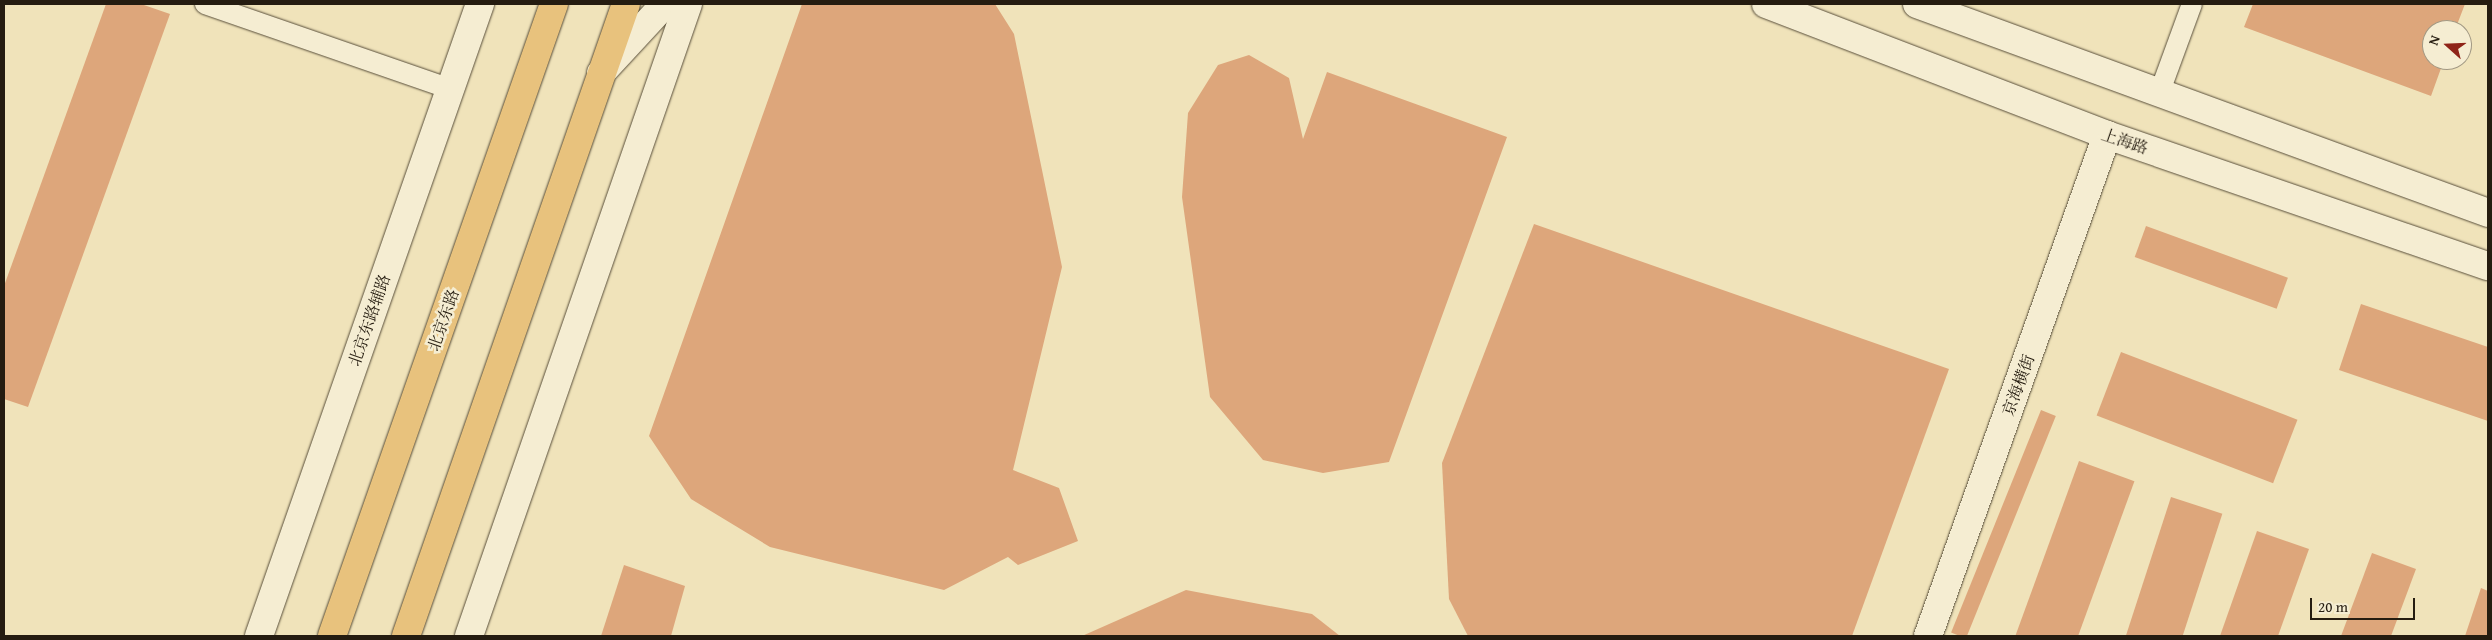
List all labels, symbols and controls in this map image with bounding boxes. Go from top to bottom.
north arrow [2422,20,2472,70]
text: N [2423,32,2445,48]
street label: 上海路 [2099,124,2151,158]
street label: 北京东路辅路 [344,271,394,369]
street label: 北京东路 [424,287,462,353]
street label: 京海横街 [1998,352,2038,418]
scale bar [2312,588,2417,620]
text: 20 m [2318,596,2348,617]

